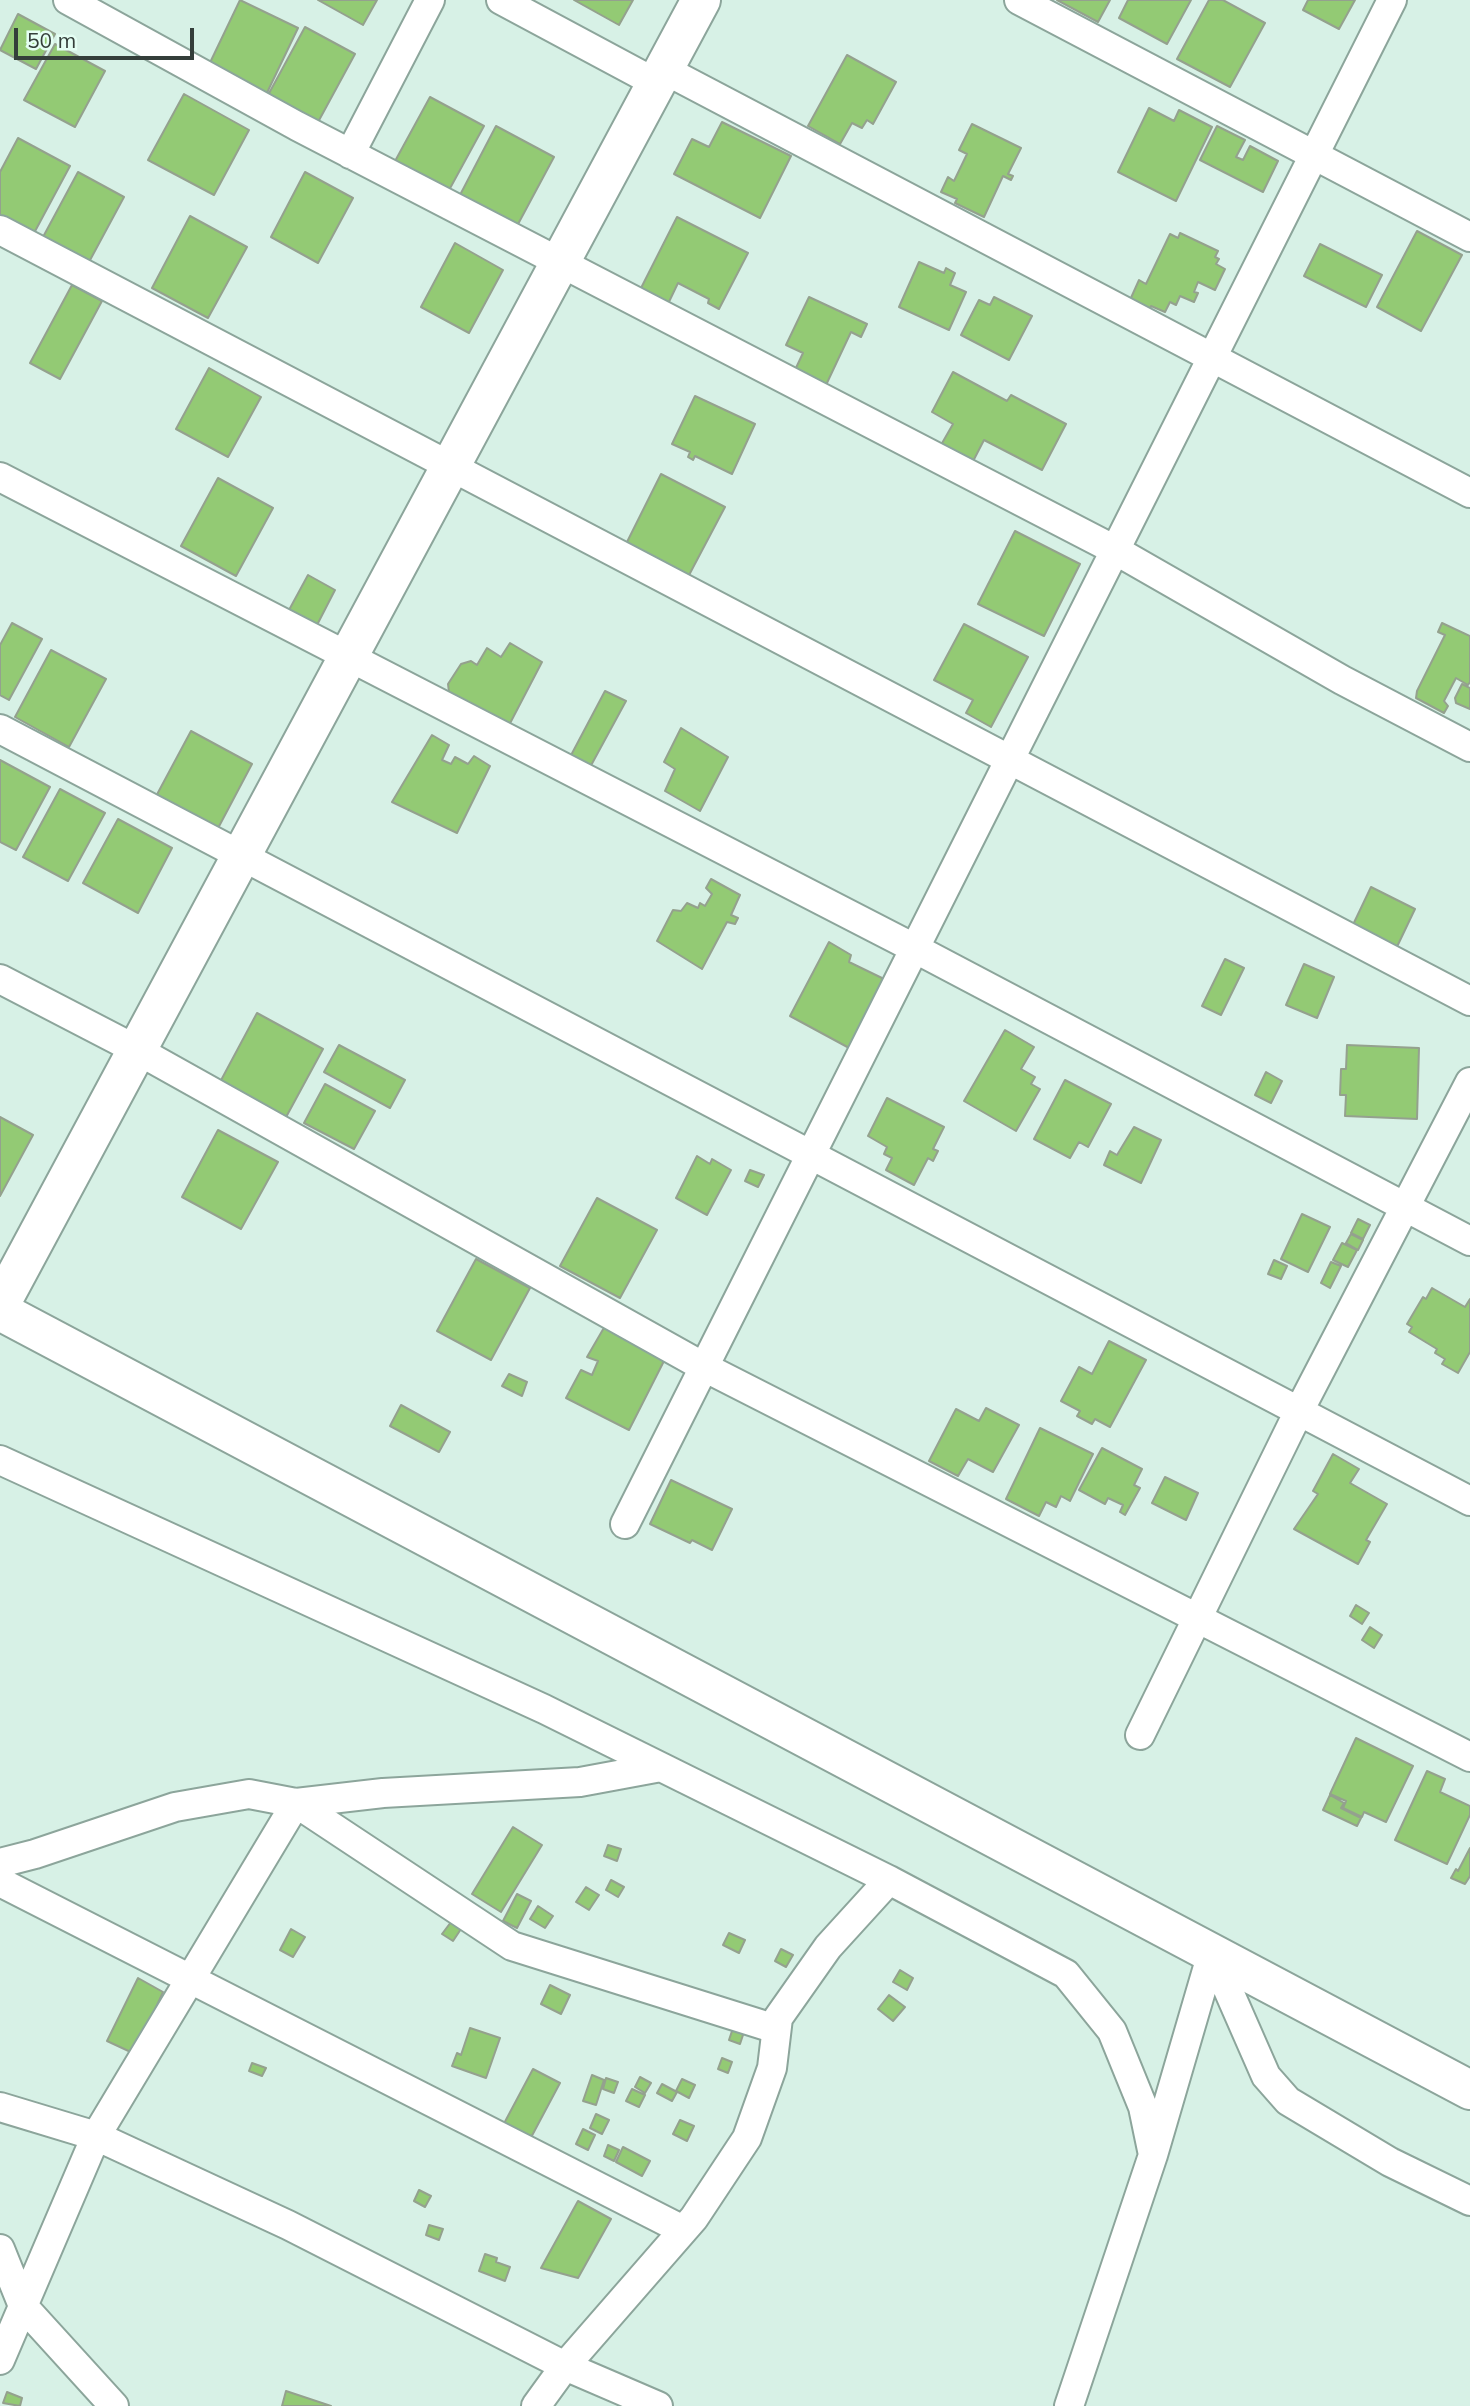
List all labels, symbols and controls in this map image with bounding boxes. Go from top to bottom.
scale bar [18,14,198,58]
text: 50 m [27,27,76,53]

